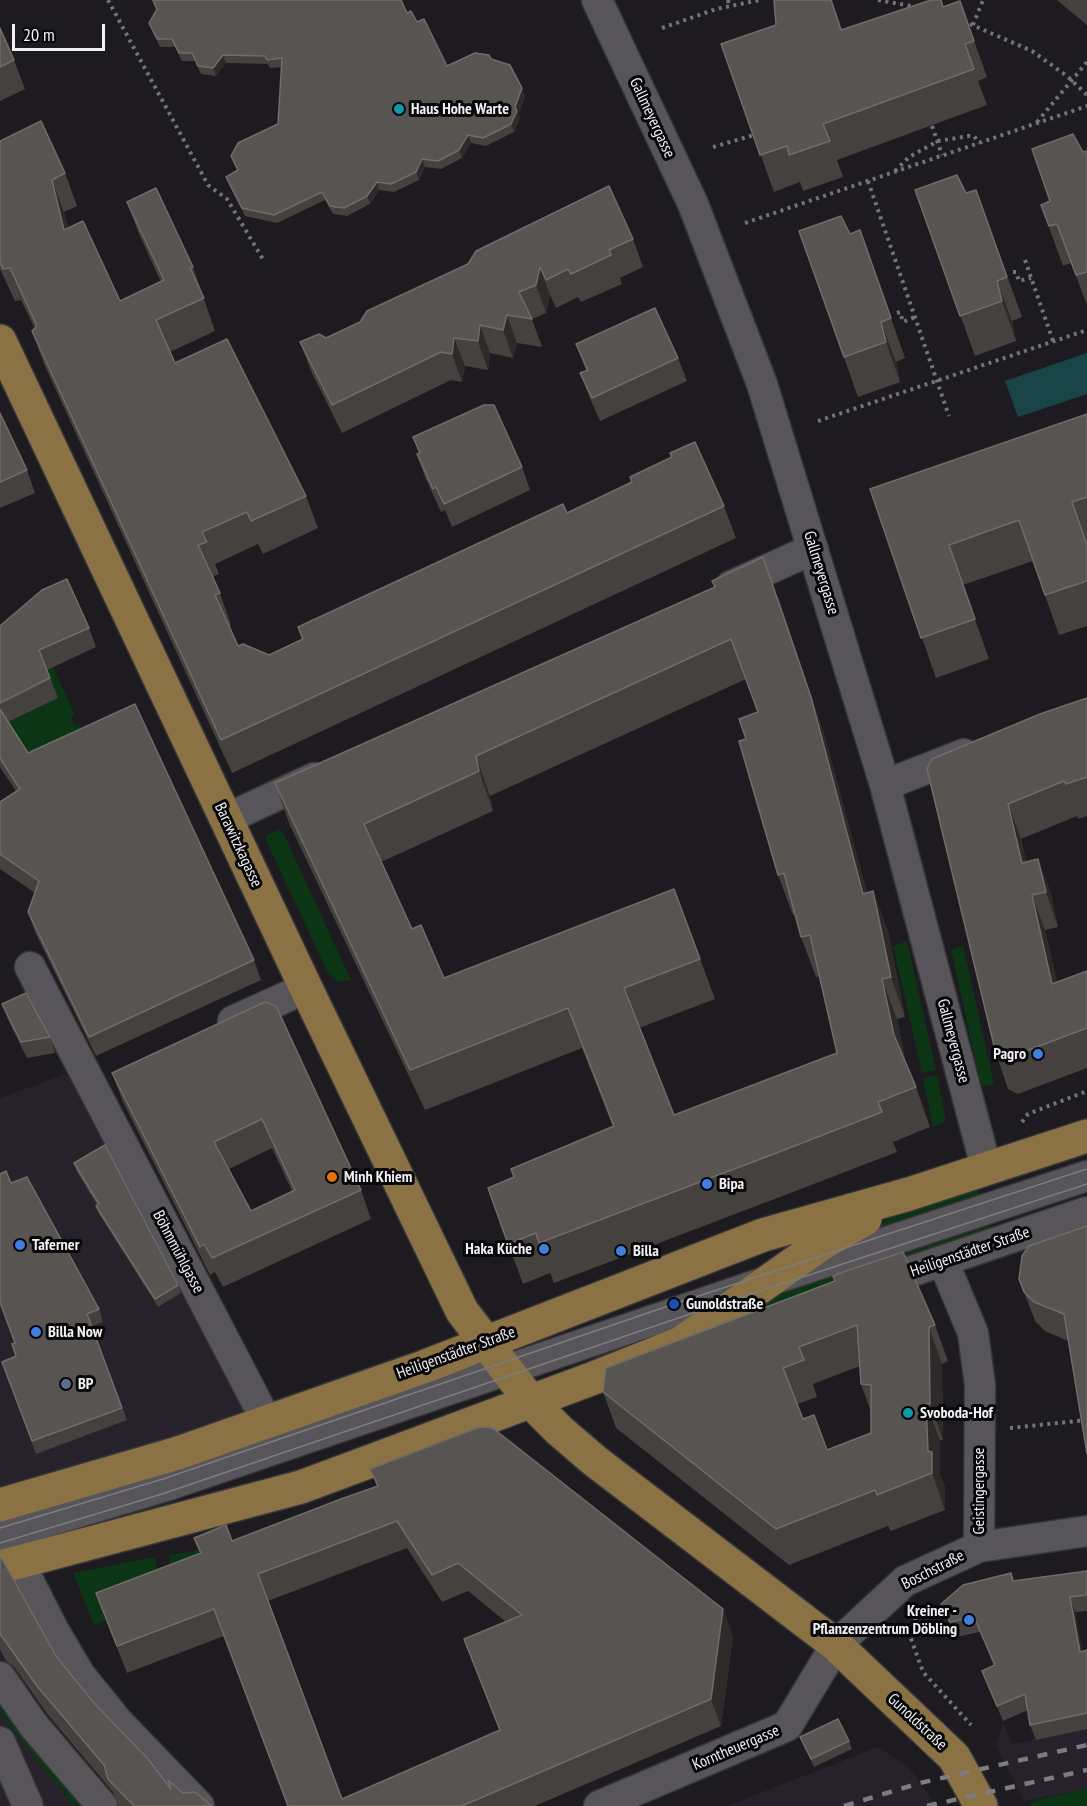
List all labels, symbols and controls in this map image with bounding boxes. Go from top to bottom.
scale bar [15,12,108,50]
text: 20 m [23,23,55,46]
street label: Gallmeyergasse [625,75,679,161]
place label: Haus Hohe Warte [411,99,509,119]
marker: Haus Hohe Warte [392,102,406,116]
street label: Gallmeyergasse [799,529,843,617]
street label: Barawitzkagasse [210,800,266,890]
street label: Gallmeyergasse [933,997,973,1085]
place label: Pagro [993,1044,1026,1064]
marker: Pagro [1031,1047,1045,1061]
place label: Minh Khiem [344,1167,412,1187]
marker: Minh Khiem [325,1170,339,1184]
place label: Bipa [719,1174,744,1194]
marker: Bipa [700,1177,714,1191]
street label: Böhmmühlgasse [148,1207,208,1297]
street label: Heiligenstädter Straße [908,1223,1032,1281]
place label: Taferner [32,1235,79,1255]
marker: Taferner [13,1238,27,1252]
place label: Haka Küche [465,1239,532,1259]
place label: Billa [633,1241,659,1261]
marker: Haka Küche [537,1242,551,1256]
marker: Billa [614,1244,628,1258]
place label: Gunoldstraße [686,1294,763,1314]
marker: Gunoldstraße [667,1297,681,1311]
place label: Billa Now [48,1322,102,1342]
street label: Heiligenstädter Straße [394,1323,518,1383]
marker: Billa Now [29,1325,43,1339]
place label: BP [78,1374,93,1394]
marker: BP [59,1377,73,1391]
place label: Svoboda-Hof [920,1403,993,1423]
marker: Svoboda-Hof [901,1406,915,1420]
street label: Geistingergasse [969,1448,989,1534]
street label: Boschstraße [899,1546,967,1594]
place label: Kreiner - Pflanzenzentrum Döbling [813,1601,957,1639]
marker: Kreiner - Pflanzenzentrum Döbling [962,1613,976,1627]
street label: Gunoldstraße [883,1690,951,1754]
street label: Korntheuergasse [690,1721,782,1775]

